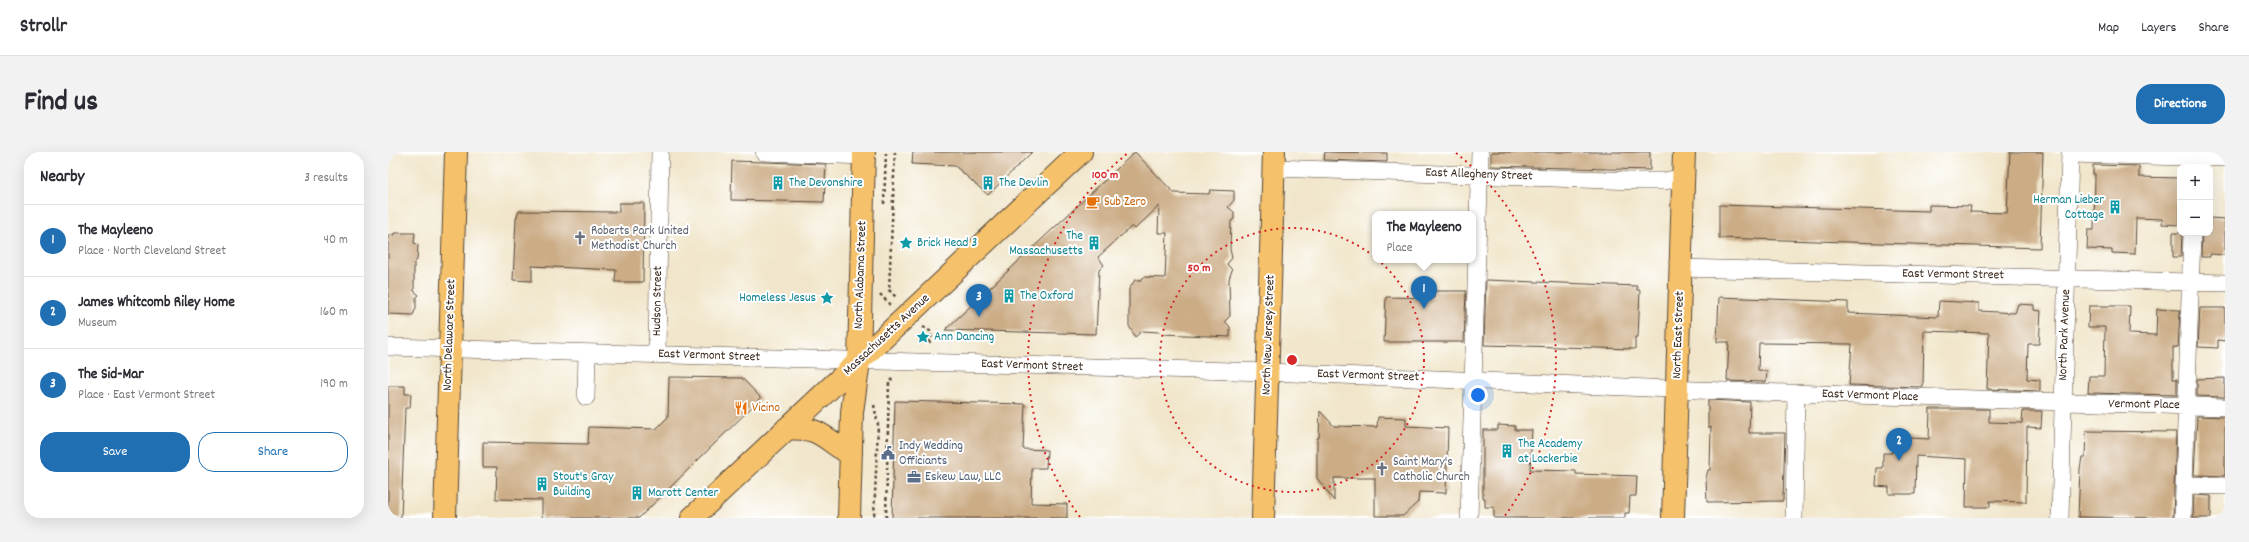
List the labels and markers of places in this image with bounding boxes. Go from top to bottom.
place label: The Devonshire [789,174,863,193]
place label: The Devlin [999,174,1048,193]
building icon: The Devonshire [770,175,786,191]
building icon: The Devlin [980,175,996,191]
place label: Herman Lieber Cottage [2033,191,2104,225]
place label: Sub Zero [1104,193,1146,212]
cafe icon: Sub Zero [1085,194,1101,210]
building icon: Herman Lieber Cottage [2107,199,2123,215]
place label: Roberts Park United Methodist Church [591,222,689,256]
place label: The Massachusetts [1009,227,1083,261]
church icon: Roberts Park United Methodist Church [572,230,588,246]
place label: Brick Head 3 [917,234,977,253]
place icon: Brick Head 3 [898,235,914,251]
building icon: The Massachusetts [1086,235,1102,251]
pin: 1 [1411,276,1437,309]
pin: 3 [966,284,992,317]
place label: The Oxford [1020,287,1073,306]
building icon: The Oxford [1001,288,1017,304]
place label: Homeless Jesus [739,289,816,308]
place icon: Homeless Jesus [819,290,835,306]
place label: Ann Dancing [934,328,995,347]
place icon: Ann Dancing [915,329,931,345]
centre of rings [1285,353,1299,367]
place label: Vicino [752,399,780,418]
restaurant icon: Vicino [733,400,749,416]
pin: 2 [1886,428,1912,461]
place label: The Academy at Lockerbie [1518,435,1583,469]
place label: Indy Wedding Officiants [899,437,963,471]
building icon: The Academy at Lockerbie [1499,443,1515,459]
public building icon: Indy Wedding Officiants [880,445,896,461]
place label: Saint Mary's Catholic Church [1393,453,1470,487]
church icon: Saint Mary's Catholic Church [1374,461,1390,477]
place label: Stout's Gray Building [553,468,614,502]
place label: Eskew Law, LLC [925,468,1002,487]
office icon: Eskew Law, LLC [906,469,922,485]
building icon: Stout's Gray Building [534,476,550,492]
place label: Marott Center [648,484,719,503]
building icon: Marott Center [629,485,645,501]

